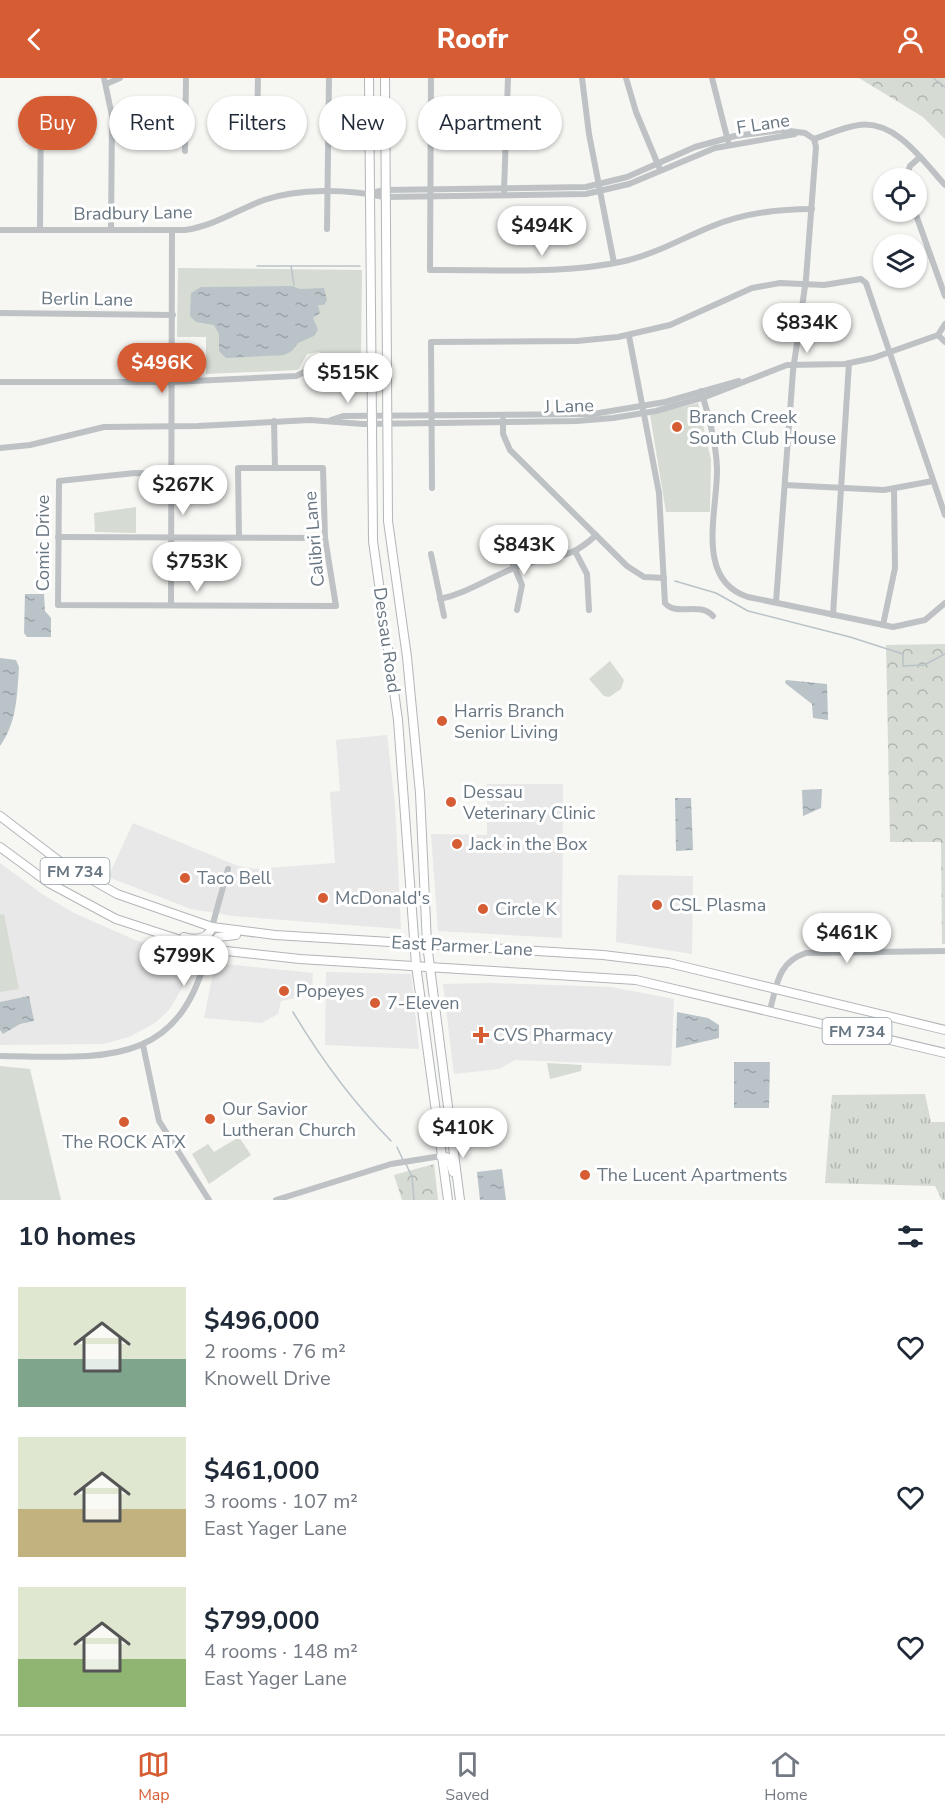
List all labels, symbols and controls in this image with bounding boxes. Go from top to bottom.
text: Roofr [437,21,508,58]
icon: back [18,23,51,56]
icon: person [894,23,927,56]
chip: Buy [18,96,97,150]
chip: Rent [109,96,195,150]
chip: Filters [207,96,307,150]
chip: New [319,96,406,150]
chip: Apartment [418,96,562,150]
street label: F Lane [735,108,791,140]
map controls [873,168,927,288]
button: locate [873,168,927,222]
street label: Bradbury Lane [73,200,193,226]
pin: $494K [500,206,584,257]
text: $494K [511,212,573,239]
button: layers [873,234,927,288]
street label: Berlin Lane [41,286,133,312]
pin: $834K [765,303,849,354]
text: $834K [776,309,838,336]
pin: $496K [120,343,204,394]
text: $496K [131,349,193,376]
pin: $515K [306,353,390,404]
text: $515K [317,359,379,386]
street label: J Lane [543,393,594,419]
place label: Branch Creek South Club House [689,405,836,450]
marker: Branch Creek South Club House [670,420,684,434]
pin: $267K [141,465,225,516]
text: $267K [152,471,214,498]
street label: Calibri Lane [298,490,330,588]
street label: Comic Drive [31,495,55,591]
pin: $843K [482,525,566,576]
text: $843K [493,531,555,558]
pin: $753K [155,542,239,593]
text: $753K [166,548,228,575]
street label: Dessau Road [368,586,406,694]
place label: Harris Branch Senior Living [454,699,564,744]
marker: Harris Branch Senior Living [435,714,449,728]
place label: Dessau Veterinary Clinic [462,780,595,825]
marker: Dessau Veterinary Clinic [444,795,458,809]
place label: Jack in the Box [468,832,588,856]
marker: Jack in the Box [450,837,464,851]
road number: FM 734 [40,858,110,884]
place label: Taco Bell [197,866,272,890]
marker: Taco Bell [178,871,192,885]
place label: McDonald's [335,886,430,910]
marker: McDonald's [316,891,330,905]
place label: CSL Plasma [669,893,766,917]
place label: Circle K [495,897,557,921]
marker: CSL Plasma [650,898,664,912]
marker: Circle K [476,902,490,916]
pin: $461K [805,913,889,964]
text: $461K [816,919,878,946]
street label: East Parmer Lane [391,930,533,962]
pin: $799K [142,936,226,987]
text: $799K [153,942,215,969]
place label: Popeyes [296,979,364,1003]
marker: Popeyes [277,984,291,998]
place label: 7-Eleven [387,991,460,1015]
marker: 7-Eleven [368,996,382,1010]
road number: FM 734 [822,1018,892,1044]
place label: CVS Pharmacy [493,1023,614,1047]
marker: CVS Pharmacy [474,1028,488,1042]
place label: Our Savior Lutheran Church [222,1097,356,1142]
pin: $410K [421,1108,505,1159]
marker: Our Savior Lutheran Church [203,1112,217,1126]
text: $410K [432,1114,494,1141]
marker: The ROCK ATX [117,1115,131,1129]
place label: The ROCK ATX [62,1130,186,1154]
place label: The Lucent Apartments [597,1163,787,1187]
marker: The Lucent Apartments [578,1168,592,1182]
text: 10 homes [18,1219,136,1254]
icon: filters [894,1220,927,1253]
text: $496,000 [204,1303,320,1338]
icon: home [66,1311,138,1383]
icon: heart [894,1331,927,1364]
text: 2 rooms · 76 m² [204,1338,346,1365]
text: Knowell Drive [204,1365,331,1392]
text: $461,000 [204,1453,320,1488]
icon: home [66,1461,138,1533]
icon: heart [894,1481,927,1514]
text: 3 rooms · 107 m² [204,1488,358,1515]
text: East Yager Lane [204,1515,347,1542]
text: $799,000 [204,1603,320,1638]
icon: home [66,1611,138,1683]
icon: heart [894,1631,927,1664]
text: 4 rooms · 148 m² [204,1638,358,1665]
text: East Yager Lane [204,1665,347,1692]
tab: Map [137,1748,170,1806]
tab: Saved [445,1748,489,1806]
tab: Home [764,1748,808,1806]

